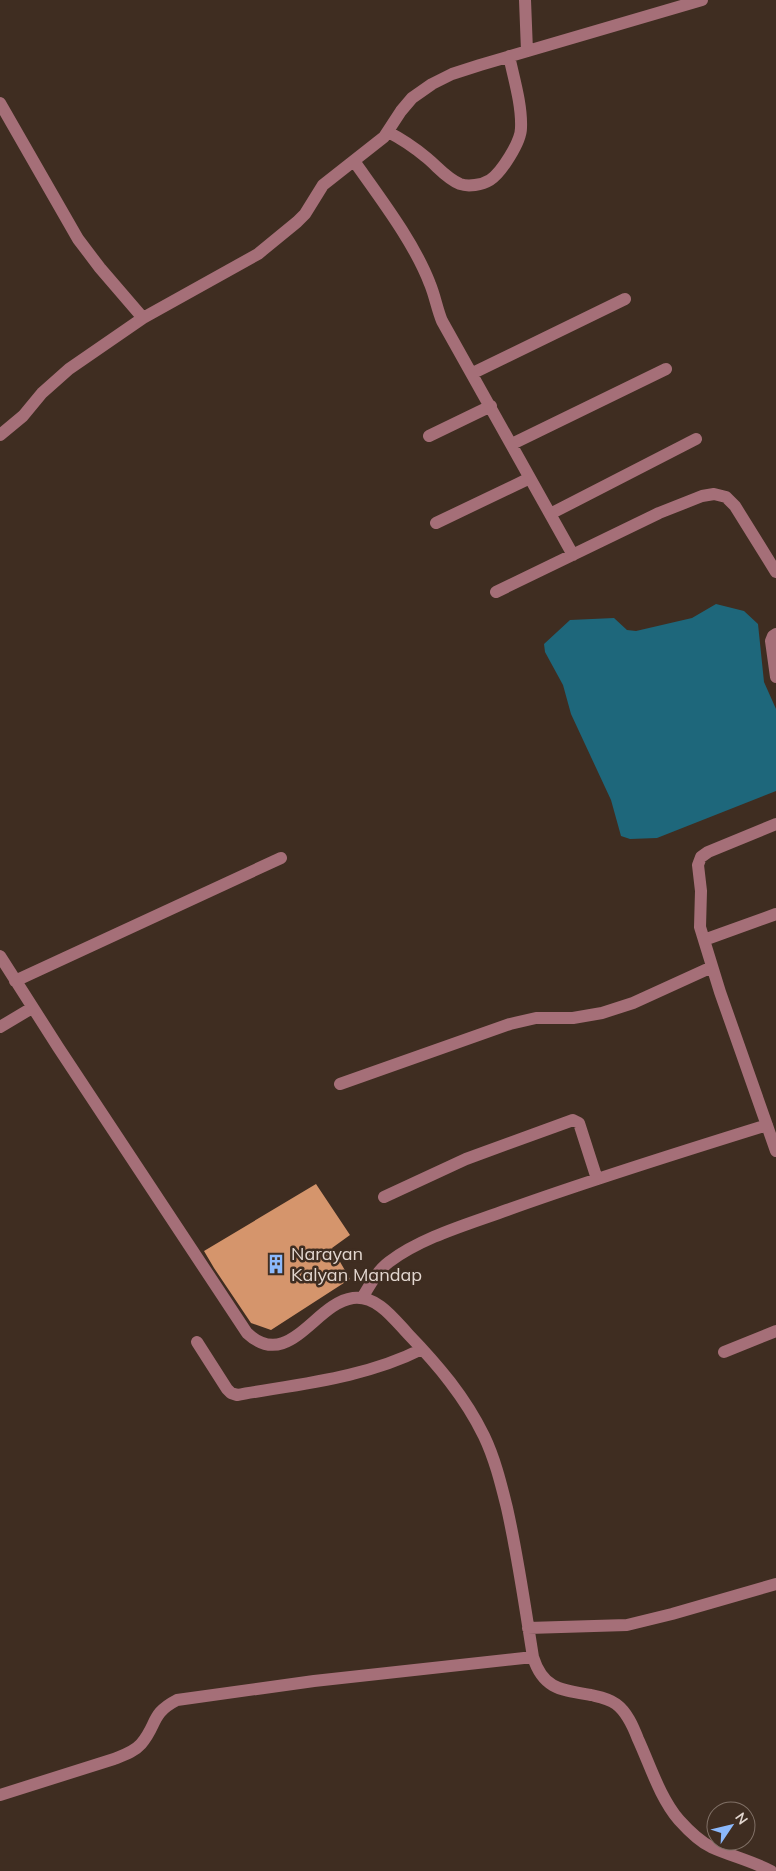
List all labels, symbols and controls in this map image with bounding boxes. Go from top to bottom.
place label: Narayan Kalyan Mandap [291,1242,422,1286]
building icon: Narayan Kalyan Mandap [265,1253,287,1275]
north arrow [706,1801,756,1851]
text: N [731,1809,752,1828]

